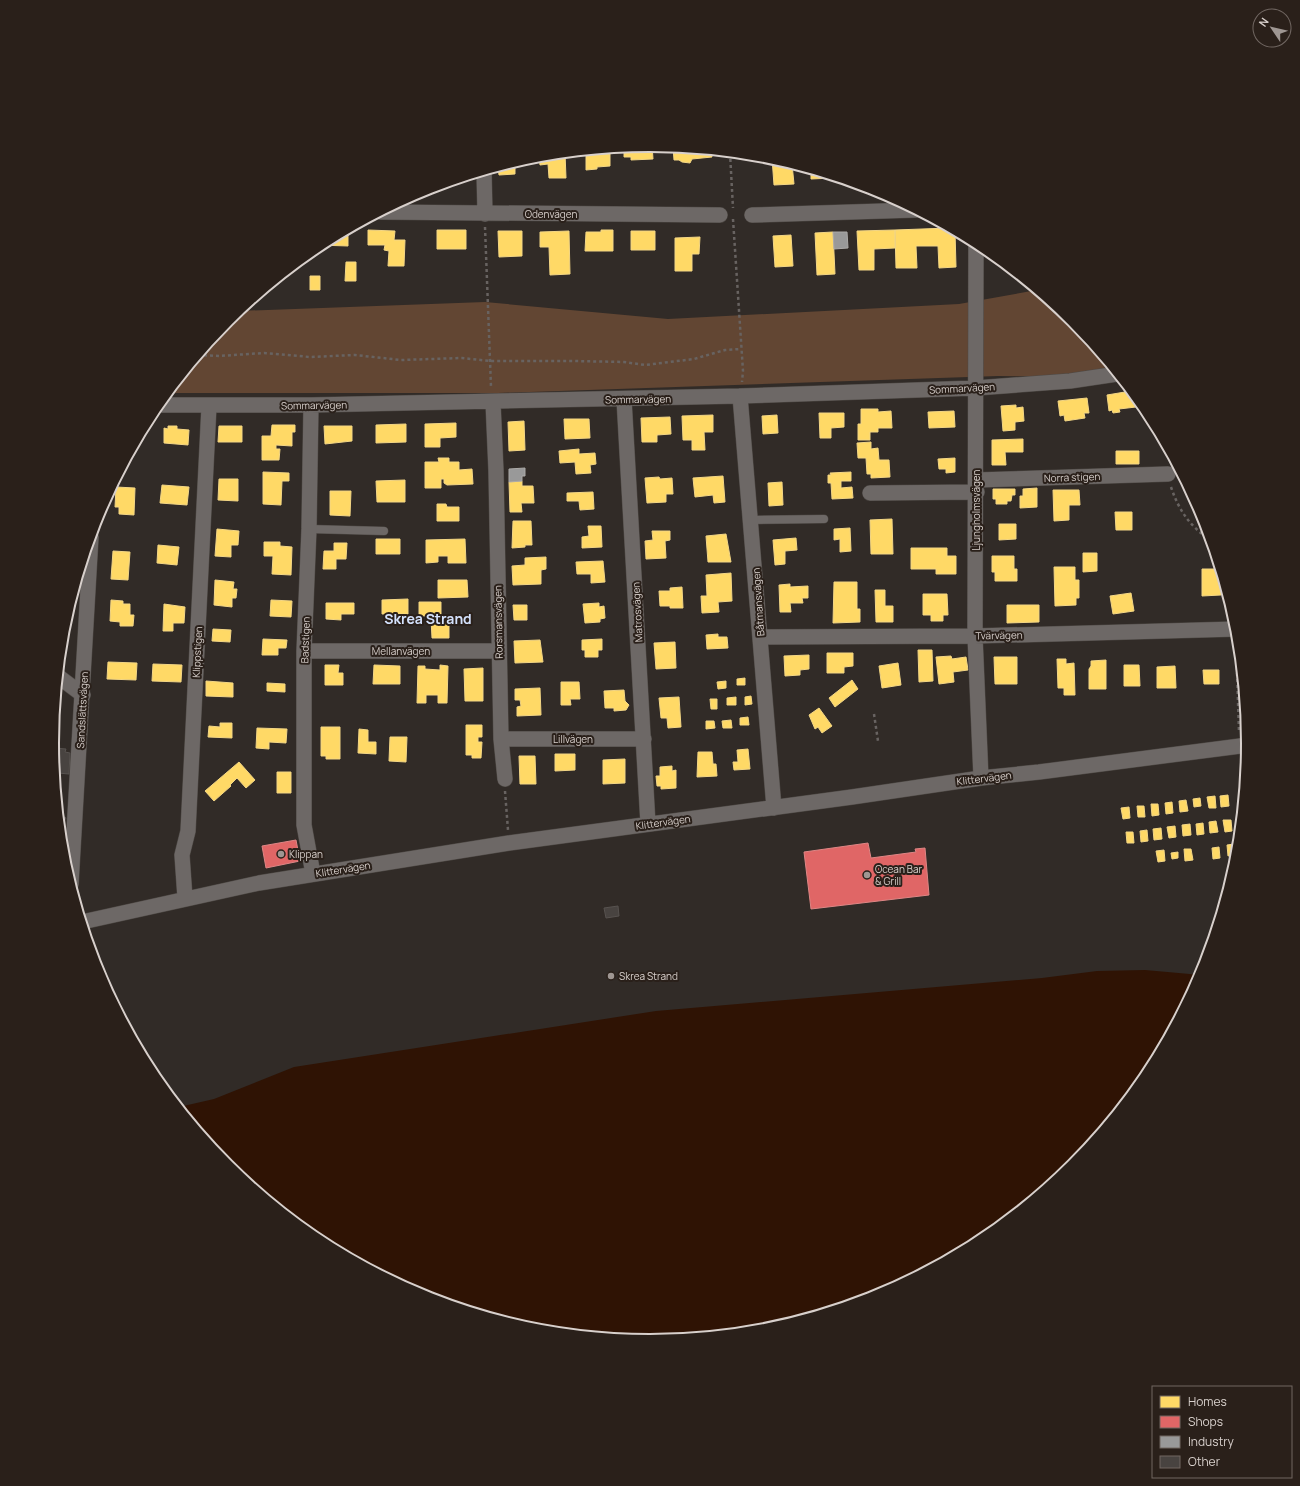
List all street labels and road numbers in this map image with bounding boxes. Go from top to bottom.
street label: Odenvägen [525,207,577,221]
street label: Sommarvägen [929,379,995,397]
street label: Sommarvägen [605,391,671,407]
street label: Sommarvägen [281,397,347,413]
street label: Ljungholmsvägen [969,469,983,551]
street label: Norra stigen [1044,469,1101,485]
street label: Båtmansvägen [749,567,767,637]
street label: Matrosvägen [628,581,646,642]
street label: Rorsmansvägen [490,585,506,659]
street label: Badstigen [297,616,313,664]
street label: Klippstigen [189,626,205,678]
street label: Tvärvägen [975,628,1023,642]
street label: Mellanvägen [372,644,430,658]
street label: Sandslättsvägen [73,671,91,749]
street label: Lillvägen [553,732,593,746]
street label: Klittervägen [956,768,1012,788]
street label: Klittervägen [635,811,691,833]
street label: Klittervägen [315,858,371,880]

